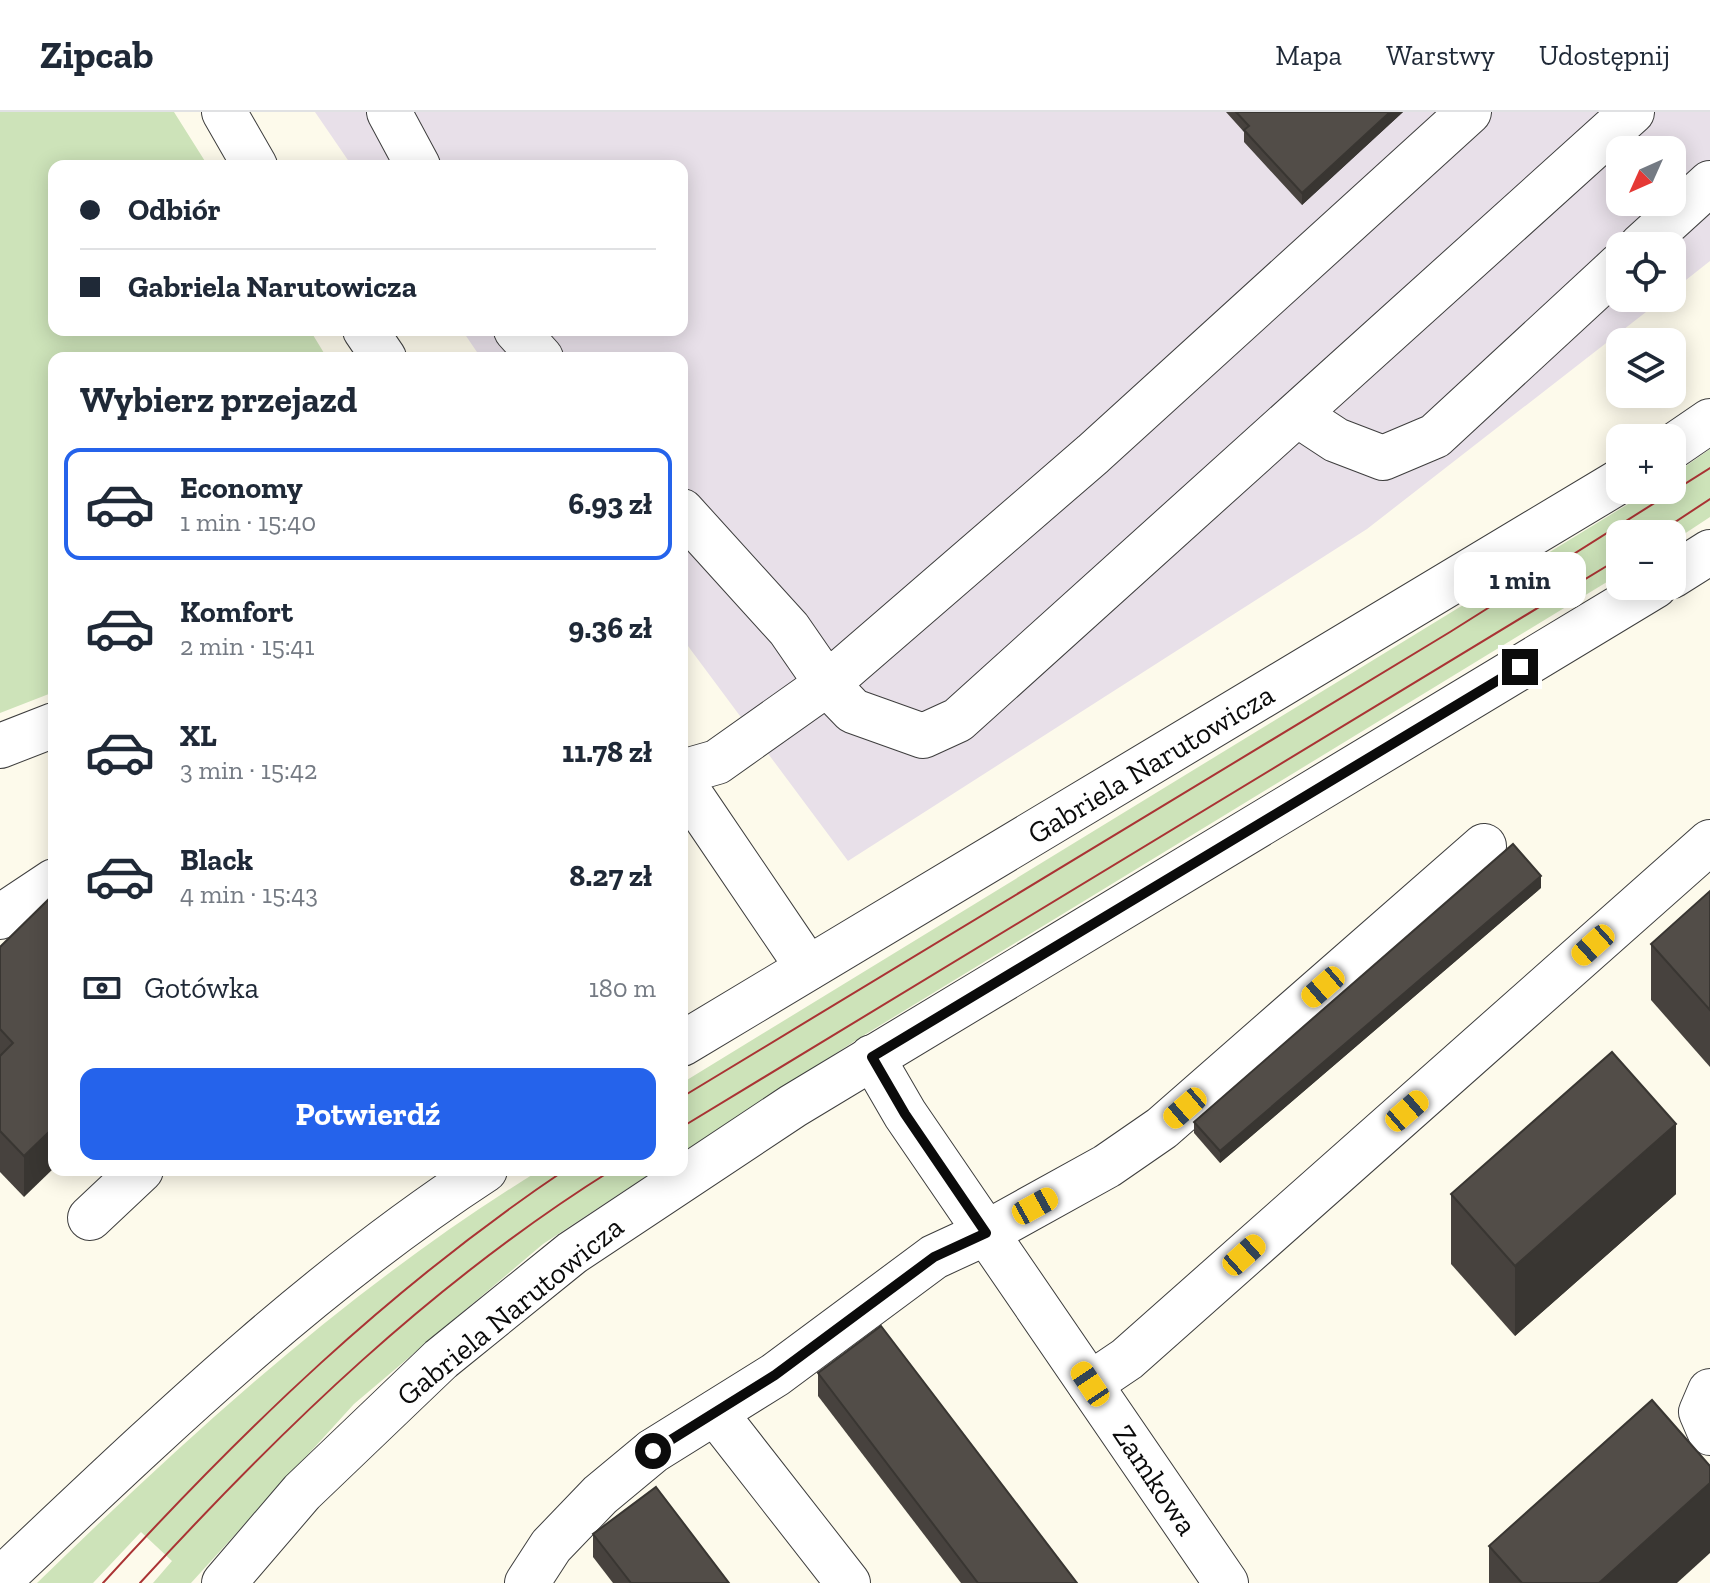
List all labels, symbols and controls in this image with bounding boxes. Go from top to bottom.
text: Zipcab [40,32,154,78]
text: Mapa [1275,39,1342,72]
text: Warstwy [1386,39,1495,72]
text: Udostępnij [1539,39,1670,72]
north arrow [1606,136,1686,216]
map controls [1606,136,1686,600]
text: Odbiór [128,192,221,228]
button: locate [1606,232,1686,312]
text: Gabriela Narutowicza [128,269,417,305]
button: layers [1606,328,1686,408]
text: Wybierz przejazd [80,378,357,421]
button: + [1606,424,1686,504]
icon: car [84,468,156,540]
text: Economy [180,470,303,506]
text: 6.93 zł [568,486,652,522]
text: 1 min · 15:40 [180,506,316,538]
button: − [1606,520,1686,600]
callout: 1 min [1454,551,1586,607]
text: 1 min [1489,564,1551,596]
icon: car [84,592,156,664]
text: Komfort [180,594,293,630]
text: 9.36 zł [568,610,652,646]
text: 2 min · 15:41 [180,630,315,662]
route end [1502,649,1538,685]
street label: Gabriela Narutowicza [1021,676,1281,852]
icon: car [84,716,156,788]
text: XL [180,718,217,754]
text: 11.78 zł [562,734,652,770]
text: 3 min · 15:42 [180,754,317,786]
icon: car [84,840,156,912]
text: Black [180,842,253,878]
text: 8.27 zł [569,858,652,894]
text: 4 min · 15:43 [180,878,318,910]
car [1567,920,1619,970]
car [1297,962,1349,1012]
icon: cash [80,966,124,1010]
text: Gotówka [144,970,259,1006]
text: 180 m [589,972,656,1004]
button: Potwierdź [80,1068,656,1160]
car [1159,1083,1211,1133]
car [1381,1086,1433,1136]
car [1008,1184,1062,1228]
street label: Gabriela Narutowicza [390,1209,630,1413]
car [1218,1230,1270,1280]
car [1067,1357,1113,1411]
street label: Zamkowa [1105,1418,1205,1542]
route start [635,1433,671,1469]

